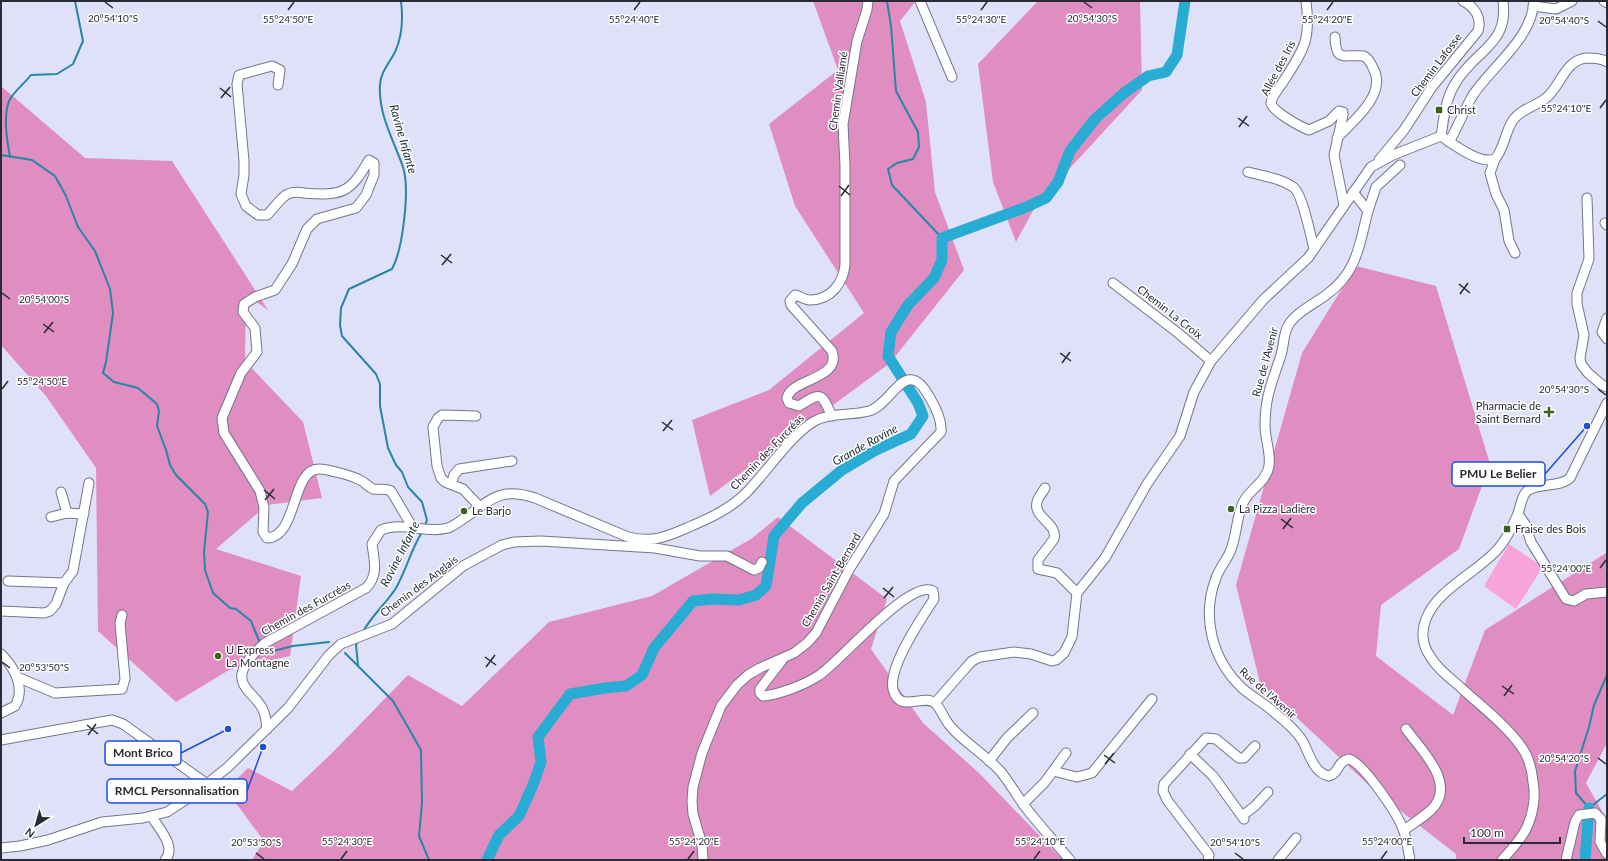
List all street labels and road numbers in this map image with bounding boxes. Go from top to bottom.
street label: Chemin Lafosse [1407,30,1464,99]
street label: Allée des Iris [1257,38,1298,98]
street label: Chemin Valliamé [826,50,850,131]
street label: Chemin La Croix [1135,282,1206,341]
street label: Rue de l'Avenir [1249,326,1280,398]
street label: Chemin des Furcréas [727,411,806,492]
street label: Chemin Saint-Bernard [798,530,863,629]
street label: Chemin des Anglais [377,552,460,619]
street label: Chemin des Furcréas [259,577,353,638]
street label: Rue de l'Avenir [1237,664,1300,721]

